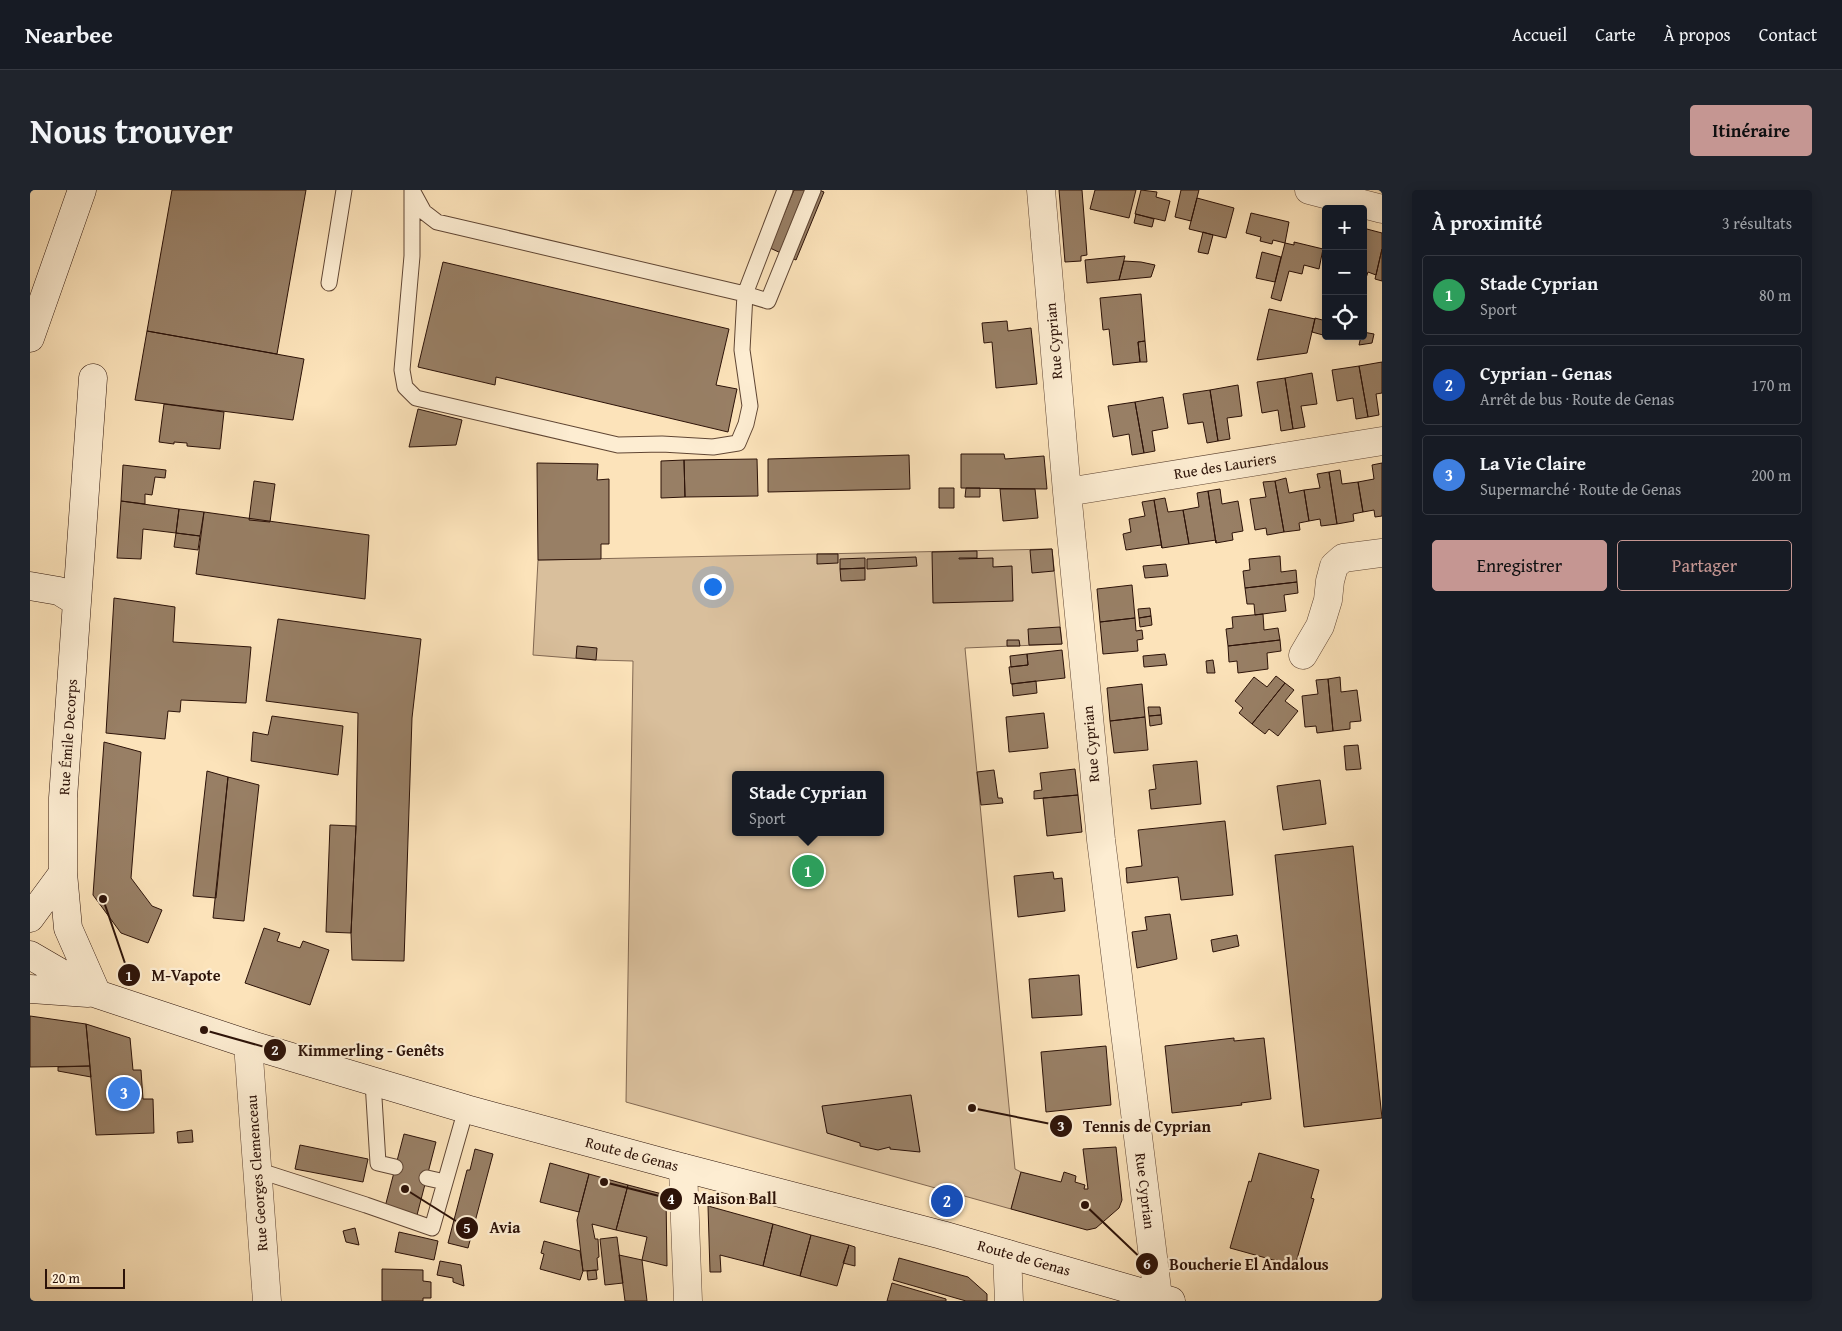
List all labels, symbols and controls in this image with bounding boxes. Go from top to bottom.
text: Nearbee [25,17,113,52]
text: Accueil [1512,21,1567,48]
text: Carte [1595,21,1636,48]
text: À propos [1664,21,1731,48]
text: Contact [1759,21,1817,48]
text: Nous trouver [30,105,233,156]
button: Itinéraire [1690,105,1812,156]
map controls [1322,205,1367,340]
button: + [1322,205,1367,250]
text: À proximité [1432,207,1542,238]
text: 3 résultats [1722,211,1792,235]
button: − [1322,250,1367,295]
text: Stade Cyprian [1480,269,1598,297]
text: 1 [1445,283,1453,307]
text: 80 m [1759,283,1791,307]
button: locate [1322,295,1367,340]
text: Sport [1480,297,1517,321]
street label: Rue Cyprian [1040,301,1067,380]
text: Cyprian - Genas [1480,359,1612,387]
text: 2 [1445,373,1453,397]
text: 170 m [1751,373,1791,397]
text: Arrêt de bus · Route de Genas [1480,387,1674,411]
street label: Rue des Lauriers [1172,447,1278,484]
text: La Vie Claire [1480,449,1586,477]
text: 3 [1445,463,1453,487]
text: 200 m [1751,463,1791,487]
text: Supermarché · Route de Genas [1480,477,1681,501]
button: Enregistrer [1432,540,1607,591]
button: Partager [1617,540,1792,591]
your location [700,574,726,600]
street label: Rue Émile Decorps [53,678,82,796]
street label: Rue Cyprian [1077,704,1104,783]
popup [732,771,884,836]
text: Stade Cyprian [749,778,867,806]
text: Sport [749,806,786,830]
pin: 1 [792,852,824,890]
callout: M-Vapote [117,960,231,991]
text: M-Vapote [151,963,221,987]
text: 1 [125,965,133,986]
callout: Kimmerling - Genêts [263,1034,454,1065]
text: Kimmerling - Genêts [298,1038,444,1062]
text: 2 [271,1039,279,1060]
pin: 3 [108,1074,140,1112]
street label: Rue Georges Clemenceau [241,1093,272,1252]
callout: Tennis de Cyprian [1049,1111,1221,1142]
text: Tennis de Cyprian [1083,1114,1211,1138]
text: 3 [1057,1115,1065,1136]
street label: Route de Genas [583,1131,681,1176]
street label: Rue Cyprian [1130,1152,1161,1231]
pin: 2 [931,1182,963,1220]
callout: Maison Ball [658,1183,787,1214]
text: Maison Ball [693,1186,777,1210]
text: 4 [667,1188,675,1209]
callout: Avia [454,1212,530,1243]
text: Avia [490,1215,521,1239]
text: 5 [463,1217,471,1238]
street label: Route de Genas [975,1234,1073,1281]
callout: Boucherie El Andalous [1134,1248,1338,1279]
text: Boucherie El Andalous [1169,1252,1329,1276]
text: 6 [1143,1253,1151,1274]
scale bar [45,1266,125,1289]
text: 20 m [52,1268,80,1288]

